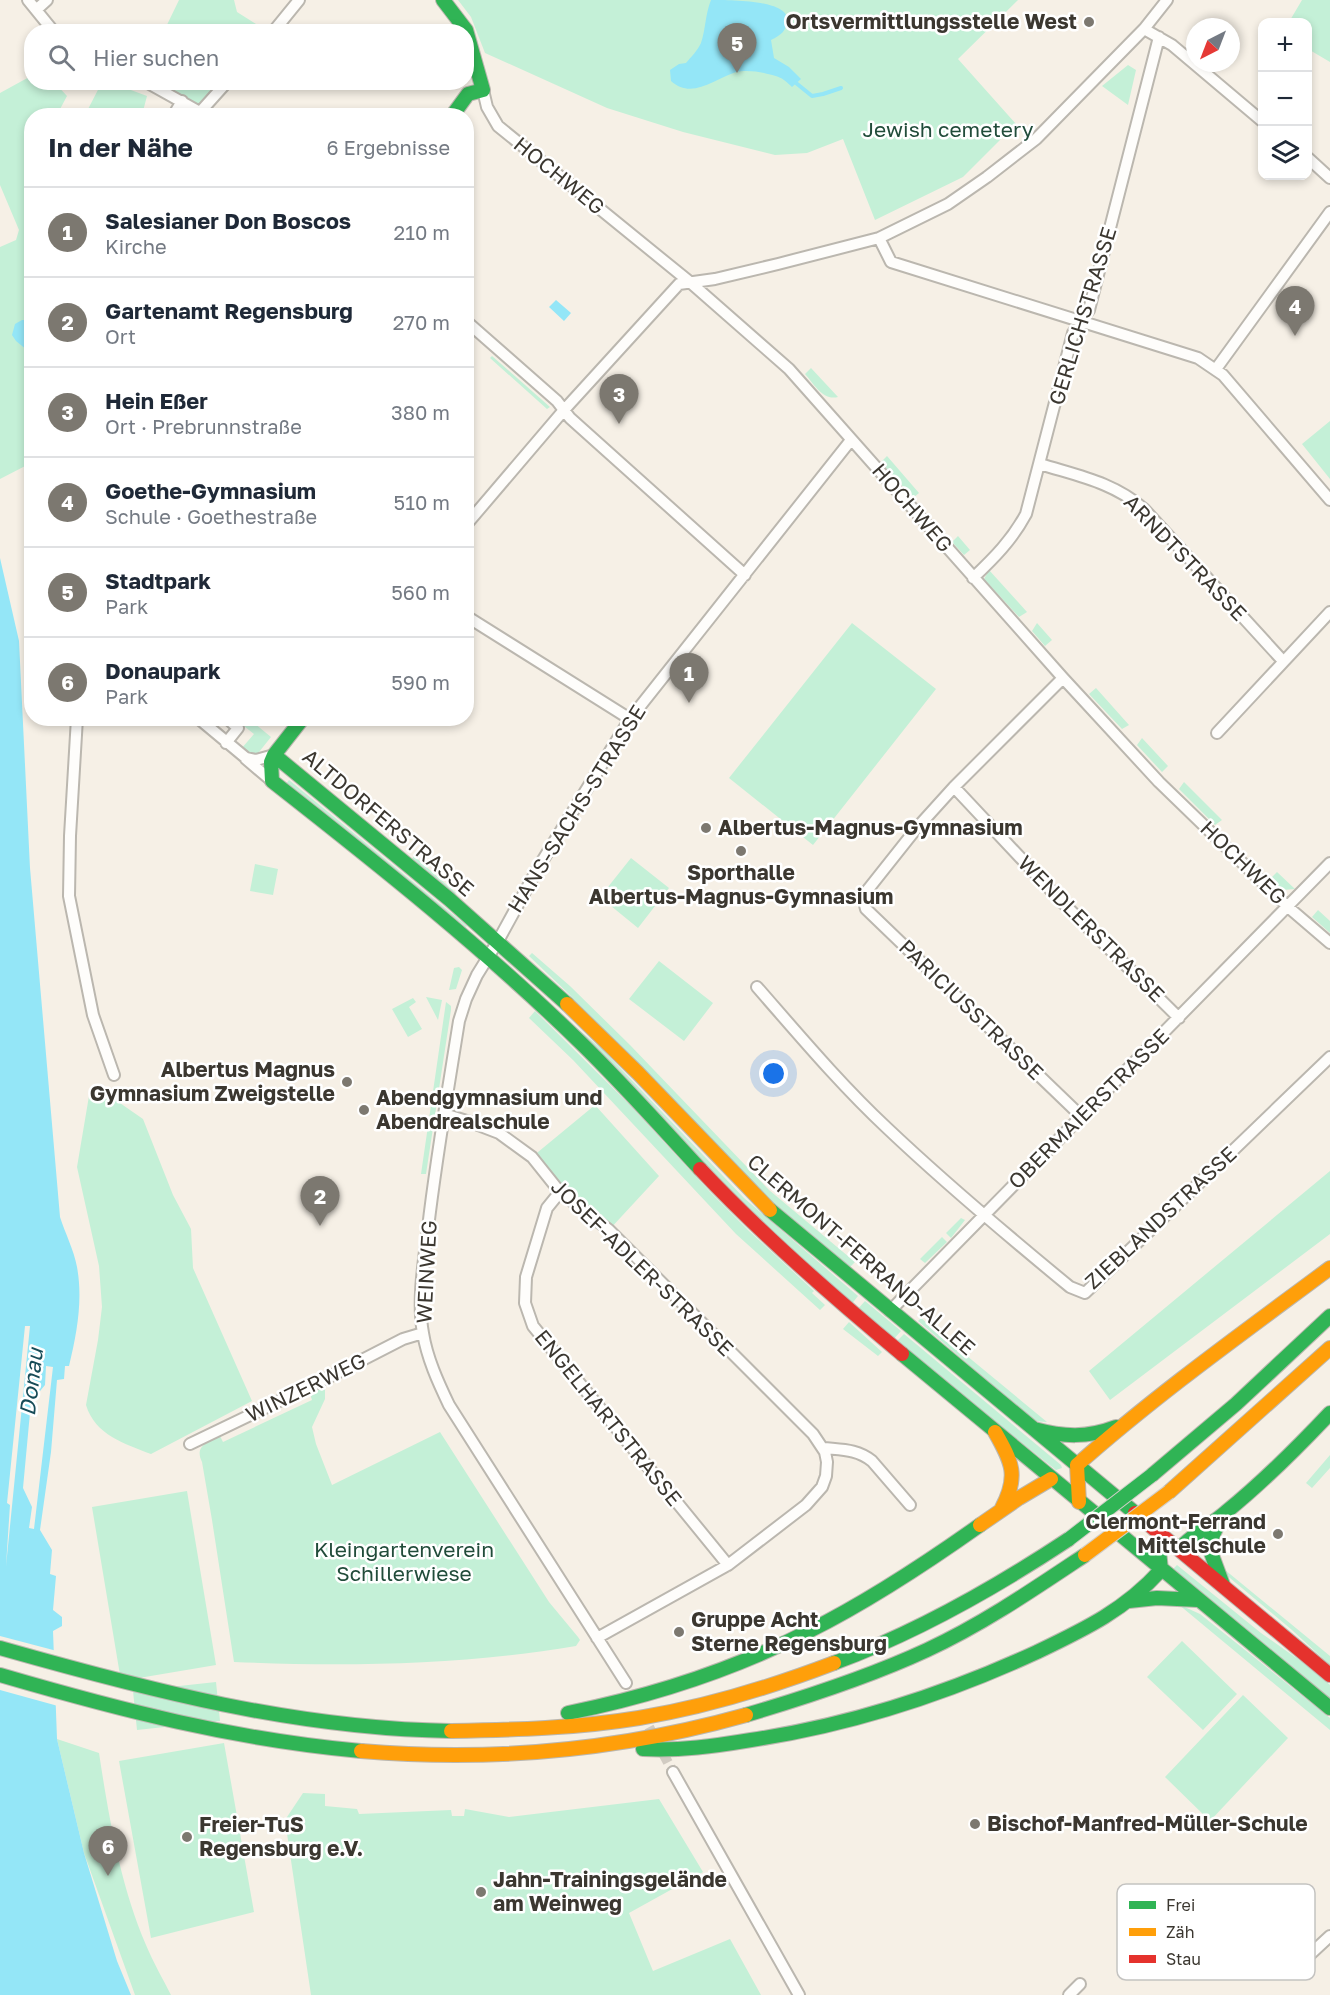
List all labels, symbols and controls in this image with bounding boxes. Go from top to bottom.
place label: Ortsvermittlungsstelle West [785,8,1077,34]
marker: Ortsvermittlungsstelle West [1082,15,1096,29]
north arrow [1186,18,1240,72]
map controls [1258,18,1312,180]
button: + [1258,18,1312,72]
pin: 5 [718,23,756,73]
search box [24,24,474,90]
icon: search [45,41,78,74]
text: Hier suchen [93,44,219,71]
button: − [1258,72,1312,126]
park label: Jewish cemetery [862,116,1034,142]
button: layers [1258,126,1312,180]
street label: HOCHWEG [509,131,610,220]
text: In der Nähe [48,132,193,163]
text: 6 Ergebnisse [326,135,450,159]
text: Salesianer Don Boscos [105,207,351,234]
text: 1 [62,220,73,244]
text: 210 m [394,220,450,244]
street label: GERLICHSTRASSE [1043,224,1121,408]
text: Kirche [105,234,167,258]
pin: 4 [1276,286,1314,336]
text: Gartenamt Regensburg [105,297,353,324]
text: 2 [61,310,74,334]
text: 270 m [393,310,450,334]
text: Ort [105,324,136,348]
pin: 3 [600,374,638,424]
text: Hein Eßer [105,387,208,414]
text: 3 [61,400,74,424]
text: 380 m [391,400,450,424]
text: Ort · Prebrunnstraße [105,414,302,438]
street label: HOCHWEG [867,458,958,557]
text: Goethe-Gymnasium [105,477,316,504]
street label: ARNDTSTRASSE [1119,489,1253,626]
text: 4 [61,490,74,514]
text: 510 m [394,490,450,514]
text: Schule · Goethestraße [105,504,317,528]
text: Stadtpark [105,567,211,594]
text: 5 [61,580,74,604]
text: 560 m [391,580,450,604]
text: Park [105,594,148,618]
pin: 1 [670,654,708,703]
text: Donaupark [105,657,221,684]
text: 6 [61,670,74,694]
text: 590 m [391,670,450,694]
text: Park [105,684,148,708]
street label: HANS-SACHS-STRASSE [502,700,651,917]
street label: ALTDORFERSTRASSE [298,743,480,901]
place label: Albertus-Magnus-Gymnasium [718,814,1023,840]
street label: HOCHWEG [1195,815,1292,910]
marker: Albertus-Magnus-Gymnasium [699,821,713,835]
marker: Sporthalle Albertus-Magnus-Gymnasium [734,844,748,858]
street label: WENDLERSTRASSE [1013,850,1170,1007]
place label: Sporthalle Albertus-Magnus-Gymnasium [589,859,893,909]
street label: PARICIUSSTRASSE [894,934,1049,1085]
street label: OBERMAIERSTRASSE [1003,1023,1174,1194]
place label: Albertus Magnus Gymnasium Zweigstelle [90,1056,335,1106]
your location [759,1059,788,1088]
marker: Albertus Magnus Gymnasium Zweigstelle [340,1075,354,1089]
place label: Abendgymnasium und Abendrealschule [376,1084,602,1134]
marker: Abendgymnasium und Abendrealschule [357,1103,371,1117]
street label: ZIEBLANDSTRASSE [1079,1140,1241,1294]
street label: CLERMONT-FERRAND-ALLEE [742,1148,981,1360]
street label: JOSEF-ADLER-STRASSE [546,1173,739,1361]
pin: 2 [300,1176,340,1226]
street label: WEINWEG [410,1220,442,1324]
street label: ENGELHARTSTRASSE [530,1324,688,1511]
water label: Donau [13,1345,48,1417]
street label: WINZERWEG [241,1347,370,1427]
place label: Clermont-Ferrand Mittelschule [1085,1508,1266,1558]
marker: Clermont-Ferrand Mittelschule [1271,1527,1285,1541]
park label: Kleingartenverein Schillerwiese [314,1536,494,1586]
place label: Gruppe Acht Sterne Regensburg [691,1606,887,1656]
marker: Gruppe Acht Sterne Regensburg [672,1625,686,1639]
place label: Bischof-Manfred-Müller-Schule [987,1810,1308,1836]
place label: Freier-TuS Regensburg e.V. [199,1811,363,1861]
marker: Bischof-Manfred-Müller-Schule [968,1817,982,1831]
pin: 6 [88,1826,128,1876]
marker: Freier-TuS Regensburg e.V. [180,1830,194,1844]
place label: Jahn-Trainingsgelände am Weinweg [493,1866,727,1916]
legend [1117,1884,1315,1980]
marker: Jahn-Trainingsgelände am Weinweg [474,1885,488,1899]
text: Frei [1166,1895,1195,1915]
text: Zäh [1166,1922,1194,1942]
text: Stau [1166,1949,1201,1969]

